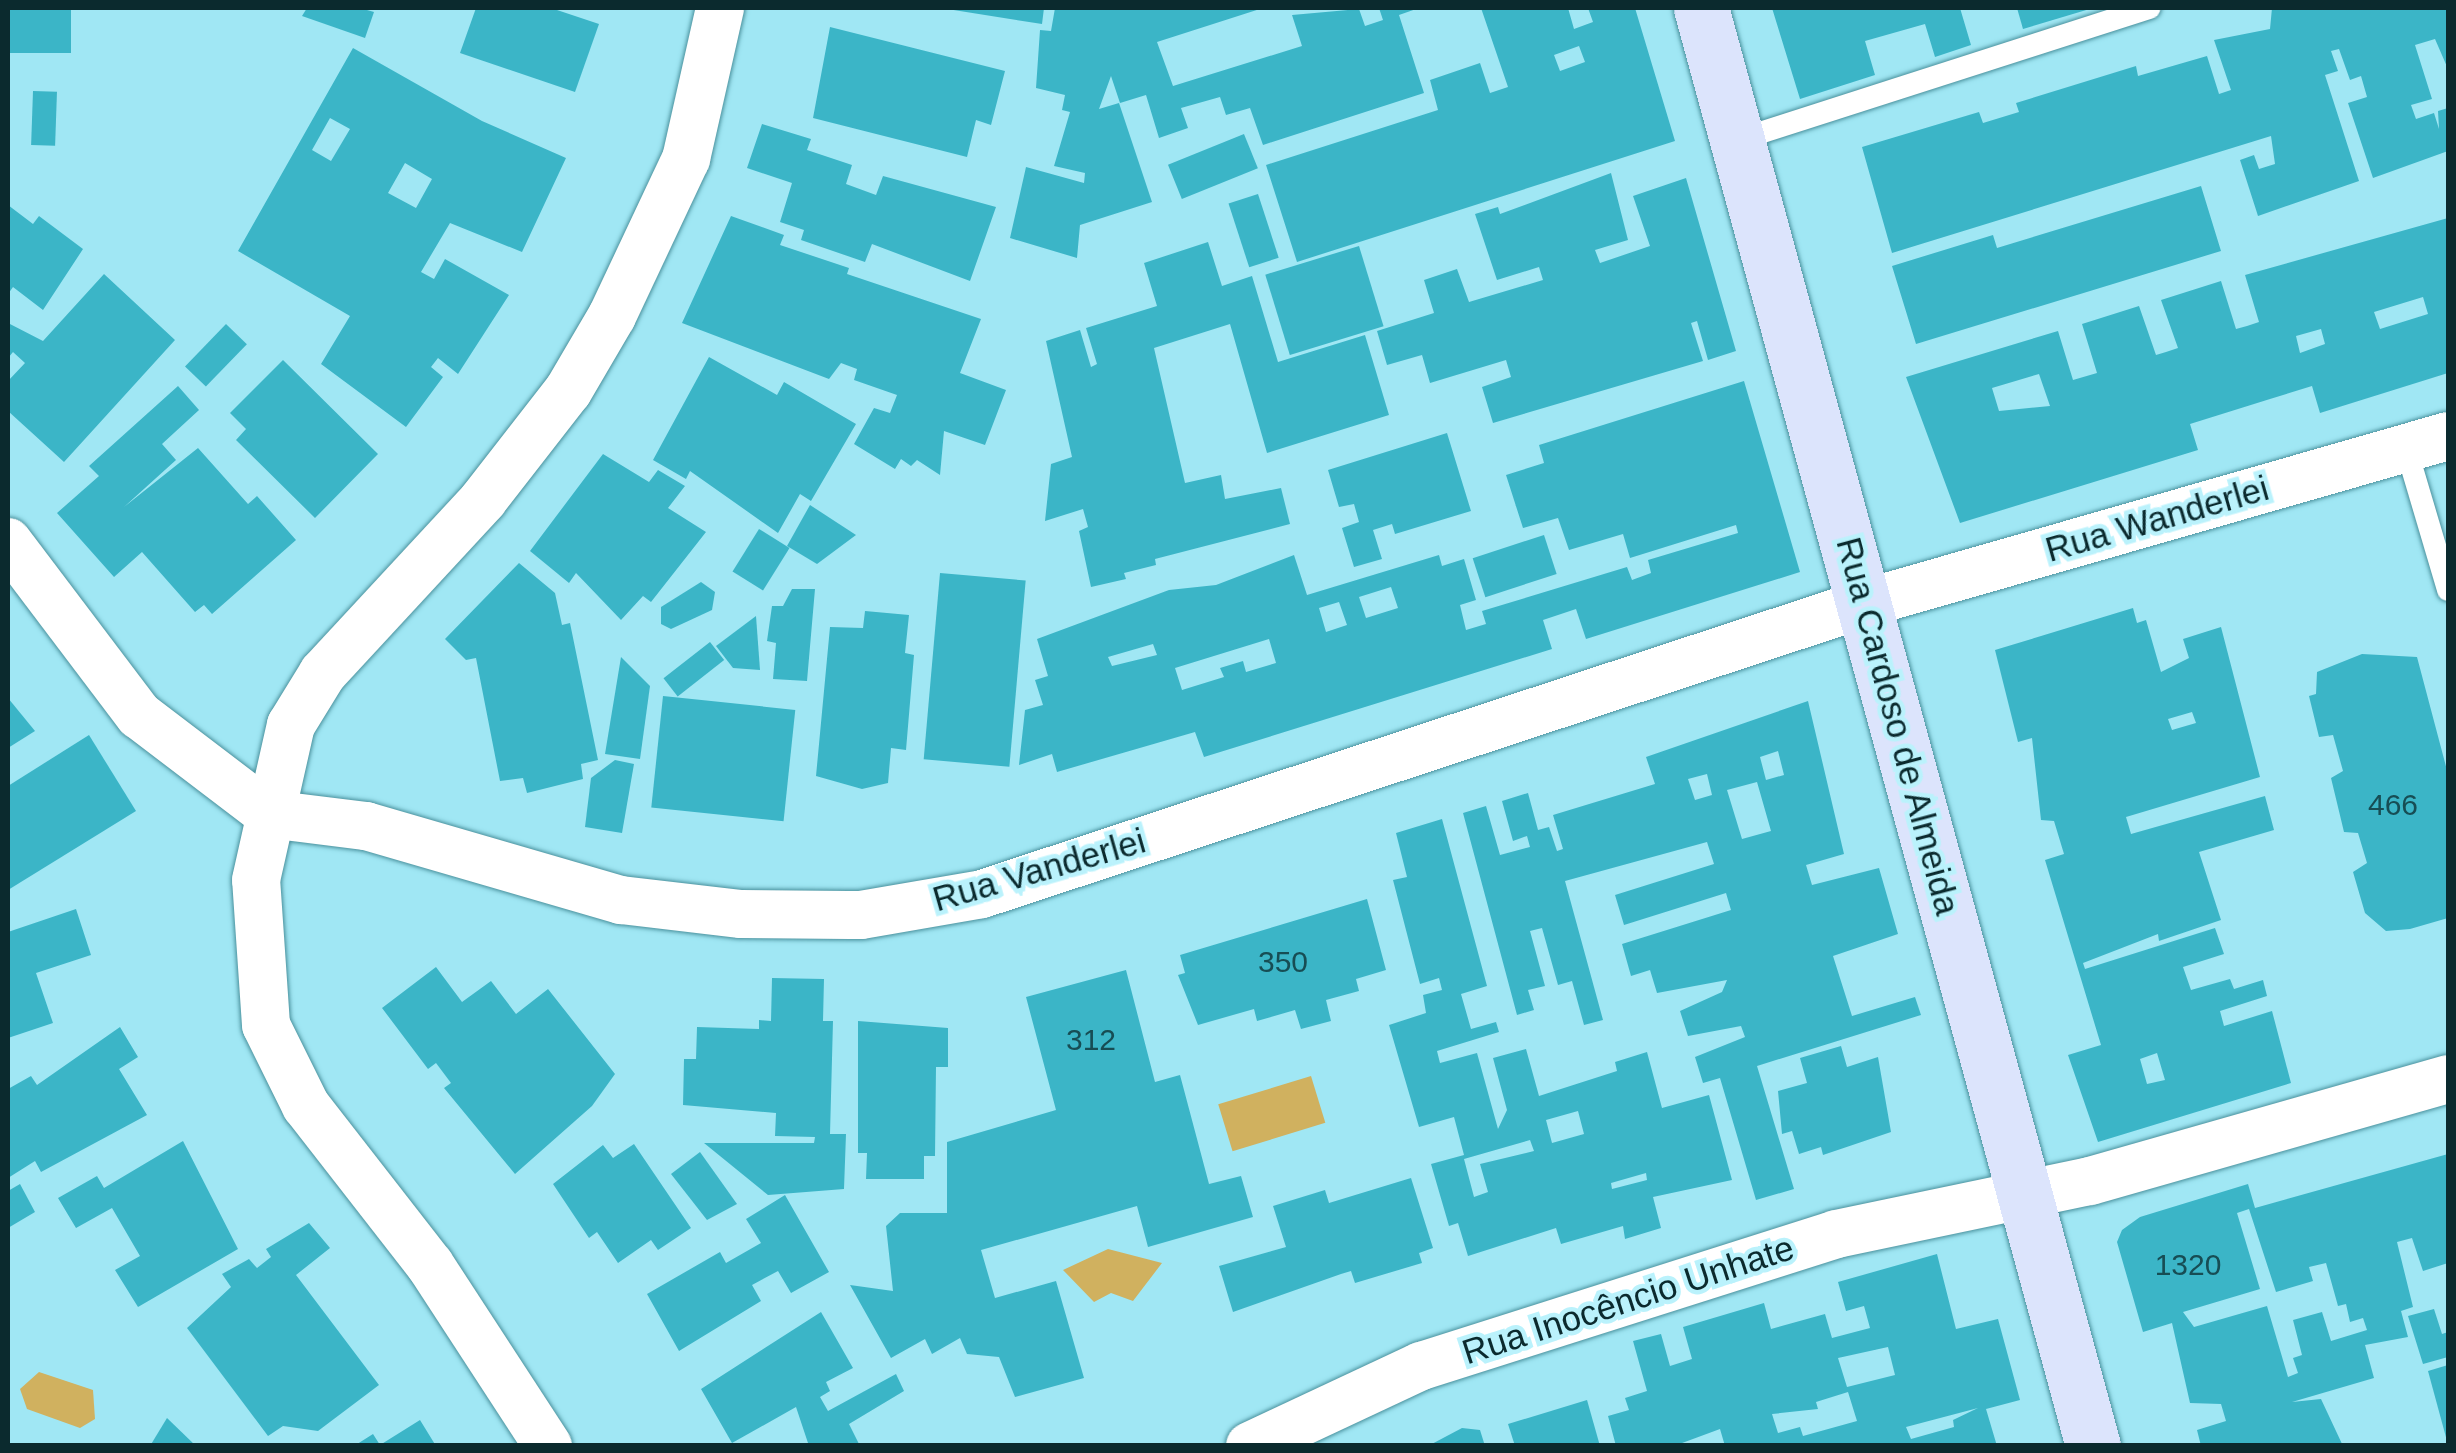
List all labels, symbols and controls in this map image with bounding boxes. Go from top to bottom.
street label: Rua Wanderlei [2041,467,2273,571]
street label: Rua Cardoso de Almeida [1827,532,1969,920]
house number: 466 [2368,787,2418,823]
street label: Rua Vanderlei [928,820,1150,920]
house number: 350 [1258,944,1308,980]
house number: 312 [1066,1022,1116,1058]
street label: Rua Inocêncio Unhate [1457,1227,1799,1373]
house number: 1320 [2155,1247,2221,1283]

